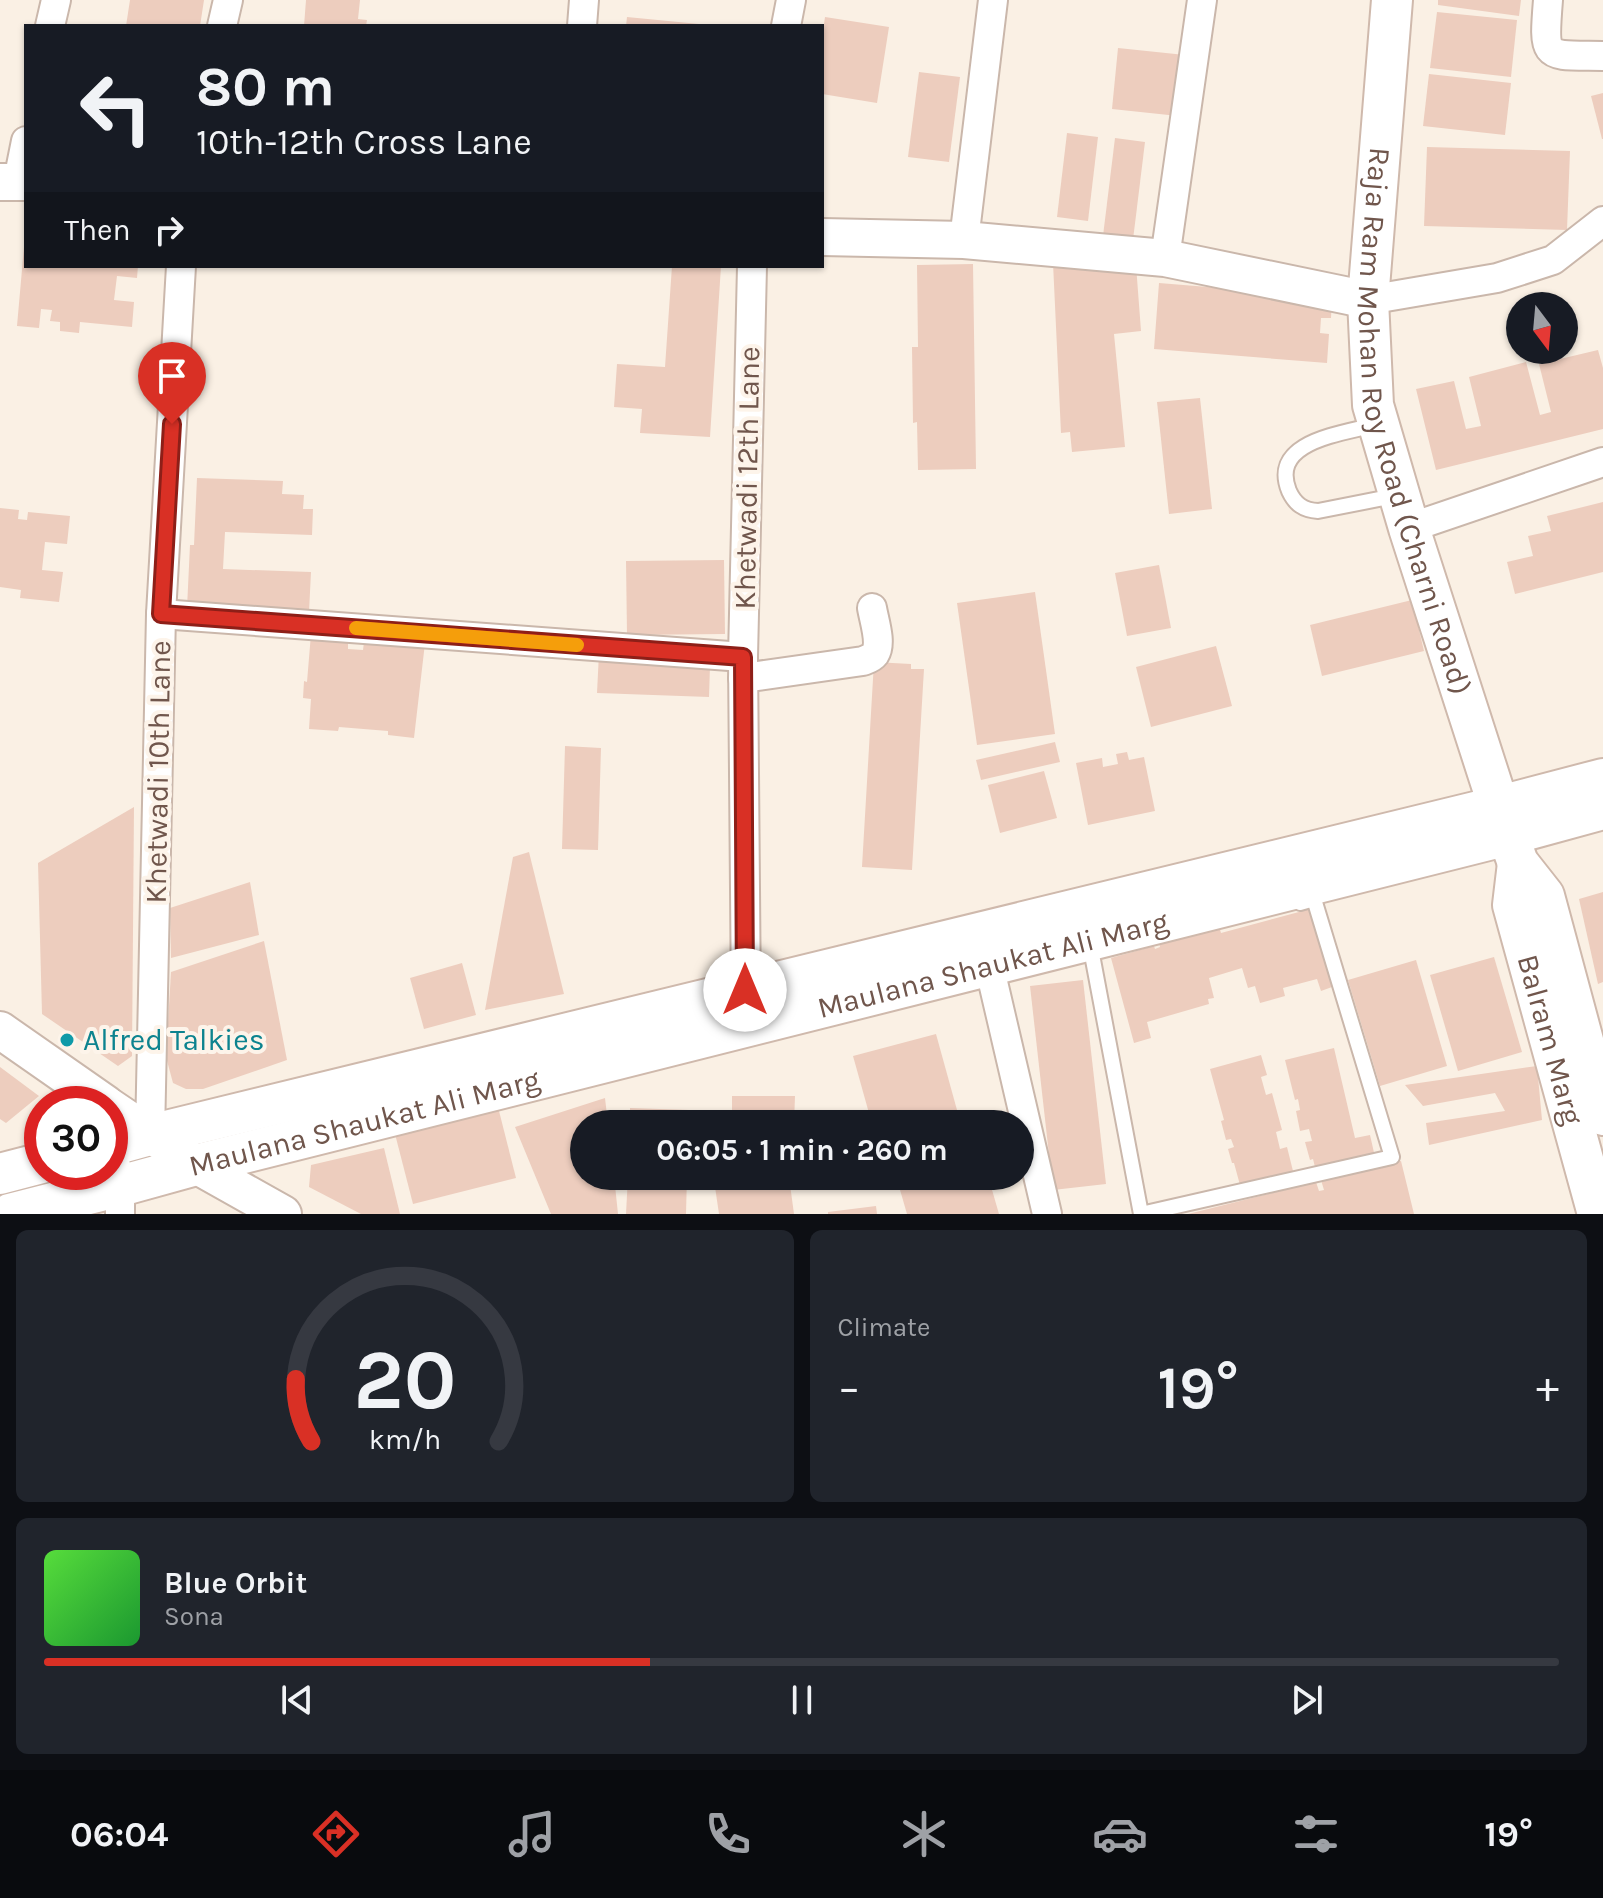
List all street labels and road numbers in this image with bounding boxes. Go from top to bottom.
street label: Raja Ram Mohan Roy Road (Charni Road) [1349,146,1480,699]
street label: Khetwadi 12th Lane [727,346,767,610]
street label: Khetwadi 10th Lane [138,640,178,904]
street label: Maulana Shaukat Ali Marg [814,903,1172,1026]
street label: Balram Marg [1509,950,1591,1129]
street label: Maulana Shaukat Ali Marg [185,1061,544,1184]

